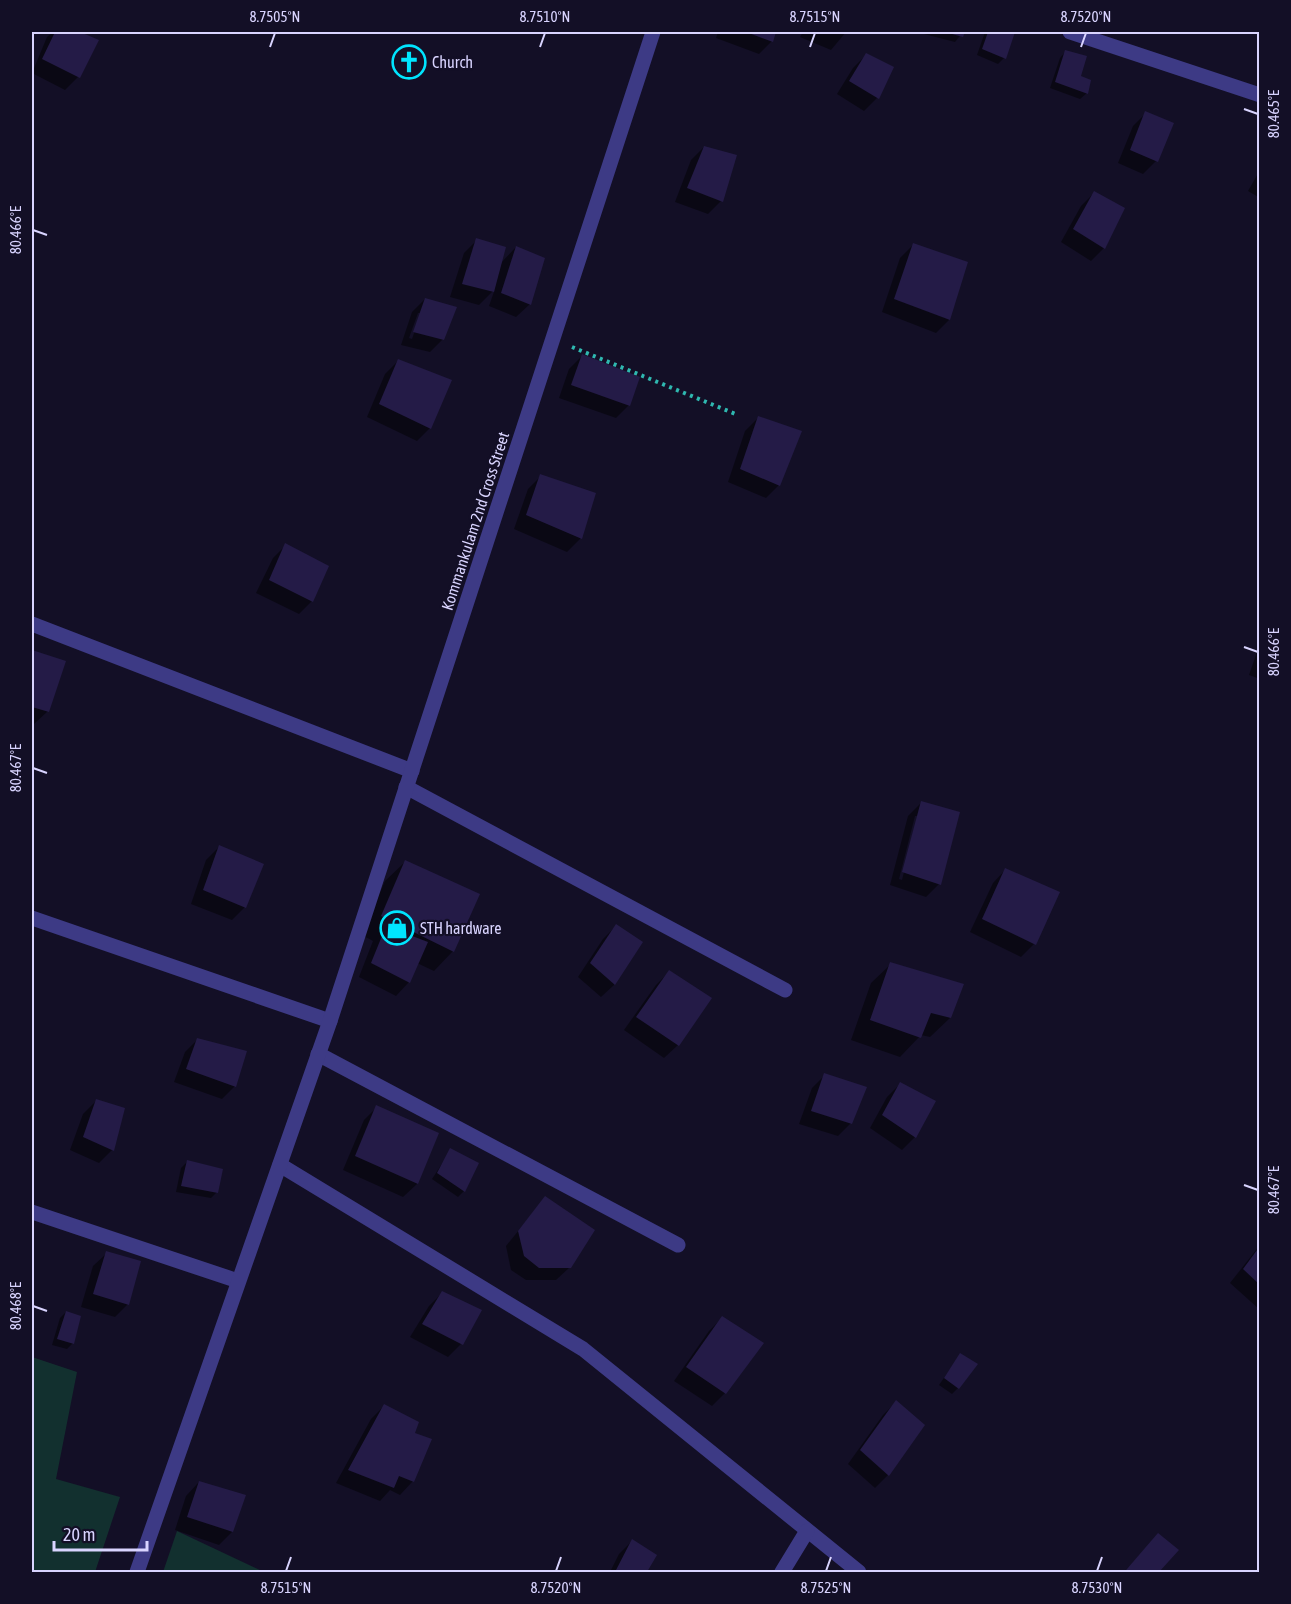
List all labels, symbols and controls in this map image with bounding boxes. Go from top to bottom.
text: 8.7505°N [250,8,300,25]
text: 8.7510°N [520,8,570,25]
text: 8.7515°N [790,8,840,25]
text: 8.7520°N [1061,8,1111,25]
church icon: Church [391,44,427,80]
place label: Church [432,53,473,71]
text: 80.465°E [1265,89,1282,138]
text: 80.466°E [7,205,24,254]
street label: Kommankulam 2nd Cross Street [438,429,513,612]
text: 80.466°E [1265,627,1282,676]
text: 80.467°E [7,743,24,792]
shop icon: STH hardware [379,910,415,946]
place label: STH hardware [420,919,502,937]
text: 80.467°E [1265,1165,1282,1214]
text: 80.468°E [7,1281,24,1330]
scale bar [54,1514,147,1552]
text: 20 m [63,1524,95,1545]
text: 8.7515°N [261,1579,311,1596]
text: 8.7520°N [531,1579,581,1596]
text: 8.7525°N [801,1579,851,1596]
text: 8.7530°N [1072,1579,1122,1596]

